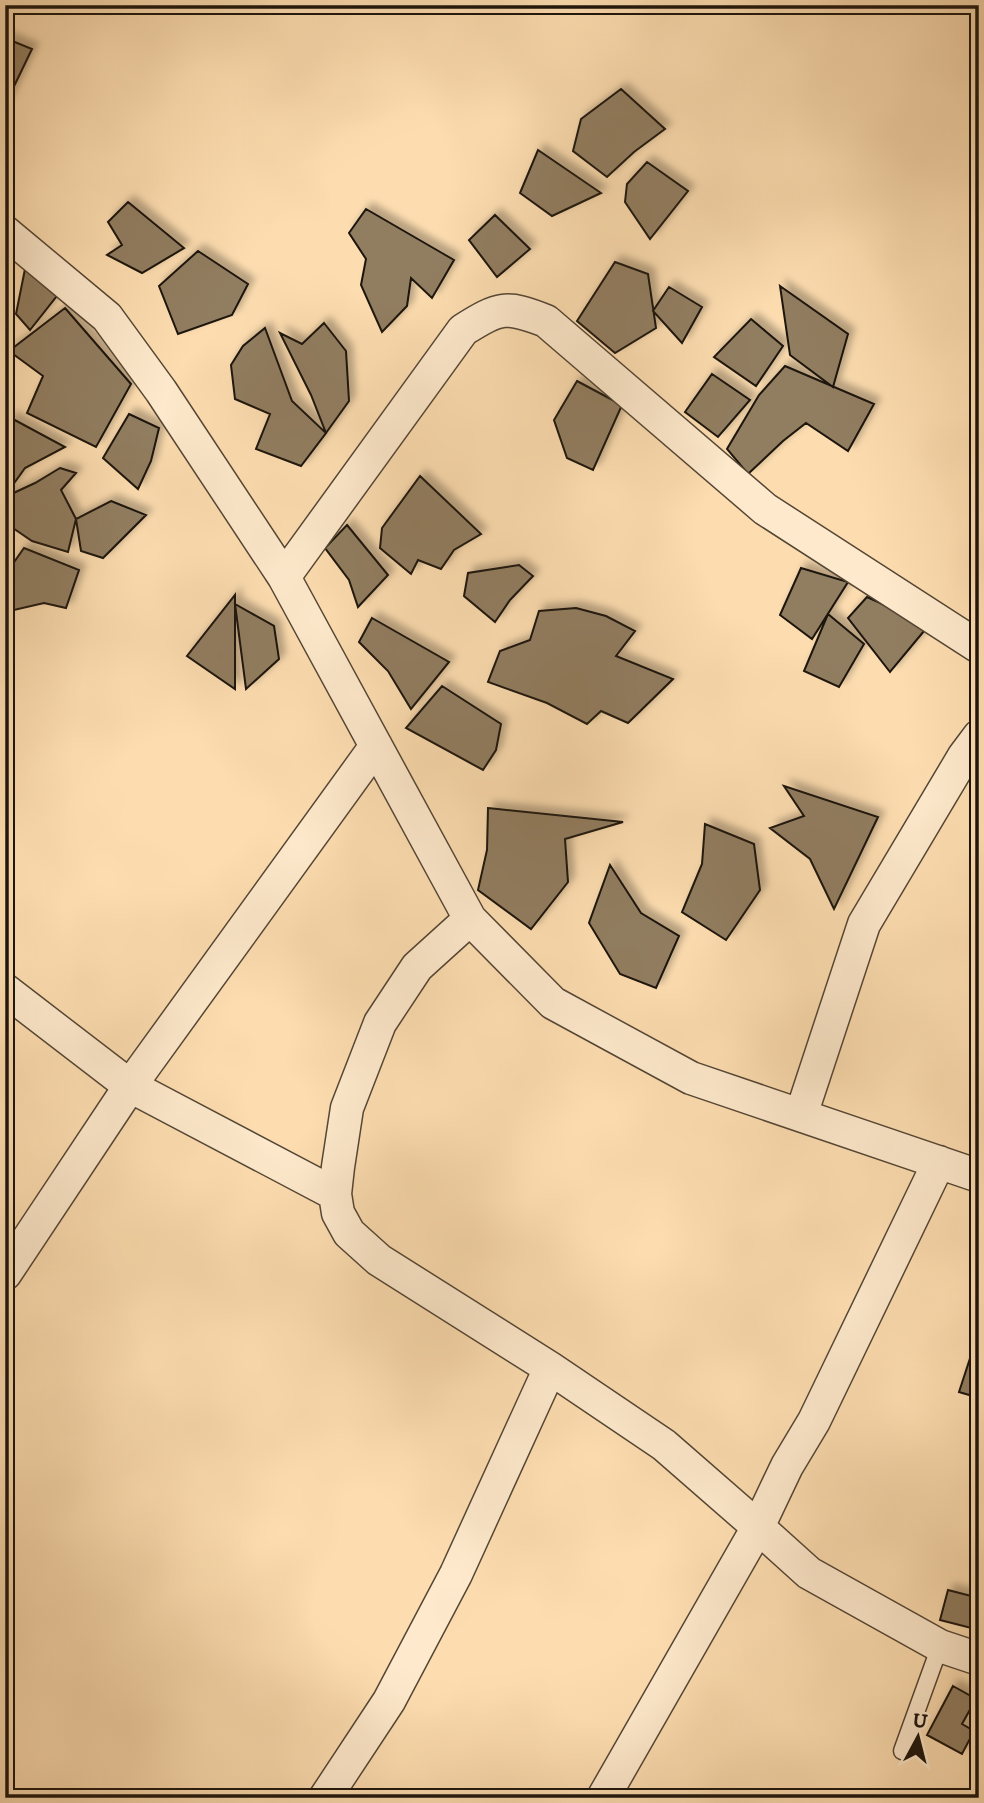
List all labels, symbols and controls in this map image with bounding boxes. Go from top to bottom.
north arrow [883,1702,953,1772]
text: U [911,1709,929,1734]

